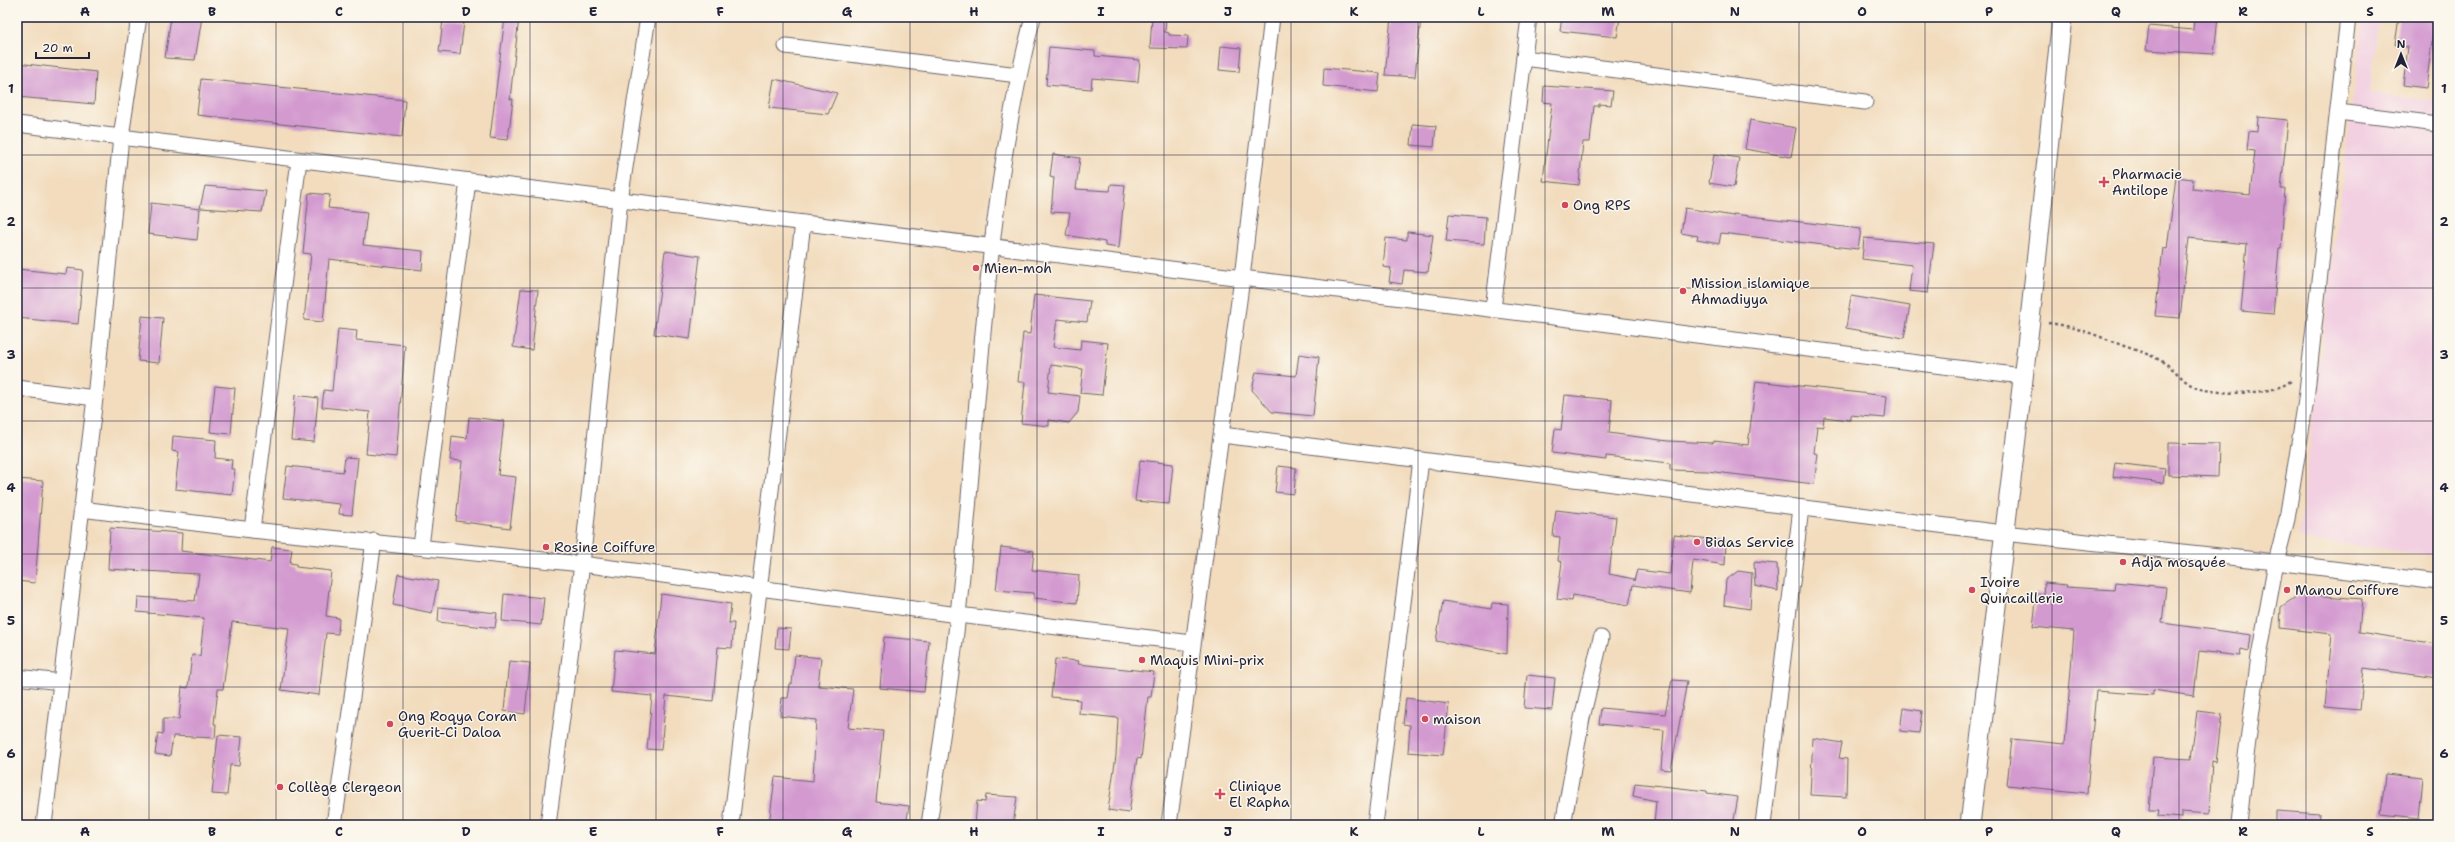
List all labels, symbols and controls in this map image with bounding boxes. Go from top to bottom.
text: A [80,3,90,20]
text: B [208,3,216,20]
text: C [335,3,343,20]
text: D [461,3,471,20]
text: E [589,3,598,20]
text: F [716,3,724,20]
text: G [842,3,853,20]
text: H [969,3,979,20]
text: I [1097,3,1105,20]
text: J [1224,3,1232,20]
text: K [1350,3,1359,20]
text: L [1477,3,1485,20]
text: M [1601,3,1615,20]
text: N [1730,3,1740,20]
text: O [1857,3,1867,20]
text: P [1985,3,1993,20]
text: Q [2111,3,2121,20]
text: R [2238,3,2248,20]
text: S [2366,3,2374,20]
scale bar [36,34,89,60]
north arrow [2381,34,2421,74]
text: N [2397,37,2406,52]
text: 20 m [42,40,73,56]
text: 1 [8,80,14,97]
text: 1 [2441,80,2447,97]
place label: Pharmacie Antilope [2112,165,2182,199]
marker: Pharmacie Antilope [2099,177,2109,187]
place label: Ong RPS [1573,196,1631,214]
marker: Ong RPS [1560,200,1570,210]
text: 2 [6,213,16,230]
text: 2 [2439,213,2449,230]
place label: Mien-moh [984,259,1052,277]
marker: Mien-moh [971,263,981,273]
place label: Mission islamique Ahmadiyya [1691,274,1810,308]
marker: Mission islamique Ahmadiyya [1678,286,1688,296]
text: 3 [6,346,16,363]
text: 3 [2439,346,2449,363]
text: 4 [6,479,16,496]
text: 4 [2439,479,2449,496]
place label: Bidas Service [1705,533,1794,551]
marker: Bidas Service [1692,537,1702,547]
place label: Rosine Coiffure [554,538,656,556]
marker: Rosine Coiffure [541,542,551,552]
place label: Adja mosquée [2131,553,2226,571]
marker: Adja mosquée [2118,557,2128,567]
place label: Ivoire Quincaillerie [1980,573,2064,607]
place label: Manou Coiffure [2295,581,2399,599]
marker: Ivoire Quincaillerie [1967,585,1977,595]
marker: Manou Coiffure [2282,585,2292,595]
text: 5 [7,612,15,629]
text: 5 [2440,612,2448,629]
place label: Maquis Mini-prix [1150,651,1264,669]
marker: Maquis Mini-prix [1137,655,1147,665]
place label: Ong Roqya Coran Guerit-Ci Daloa [398,707,517,741]
place label: maison [1433,710,1482,728]
marker: maison [1420,714,1430,724]
marker: Ong Roqya Coran Guerit-Ci Daloa [385,719,395,729]
text: 6 [6,745,16,762]
text: 6 [2439,745,2449,762]
place label: Clinique El Rapha [1229,777,1290,811]
place label: Collège Clergeon [288,778,402,796]
marker: Collège Clergeon [275,782,285,792]
marker: Clinique El Rapha [1214,788,1226,800]
text: A [80,823,90,840]
text: B [208,823,216,840]
text: C [335,823,343,840]
text: D [461,823,471,840]
text: E [589,823,598,840]
text: F [716,823,724,840]
text: G [842,823,853,840]
text: H [969,823,979,840]
text: I [1097,823,1105,840]
text: J [1224,823,1232,840]
text: K [1350,823,1359,840]
text: L [1477,823,1485,840]
text: M [1601,823,1615,840]
text: N [1730,823,1740,840]
text: O [1857,823,1867,840]
text: P [1985,823,1993,840]
text: Q [2111,823,2121,840]
text: R [2238,823,2248,840]
text: S [2366,823,2374,840]

